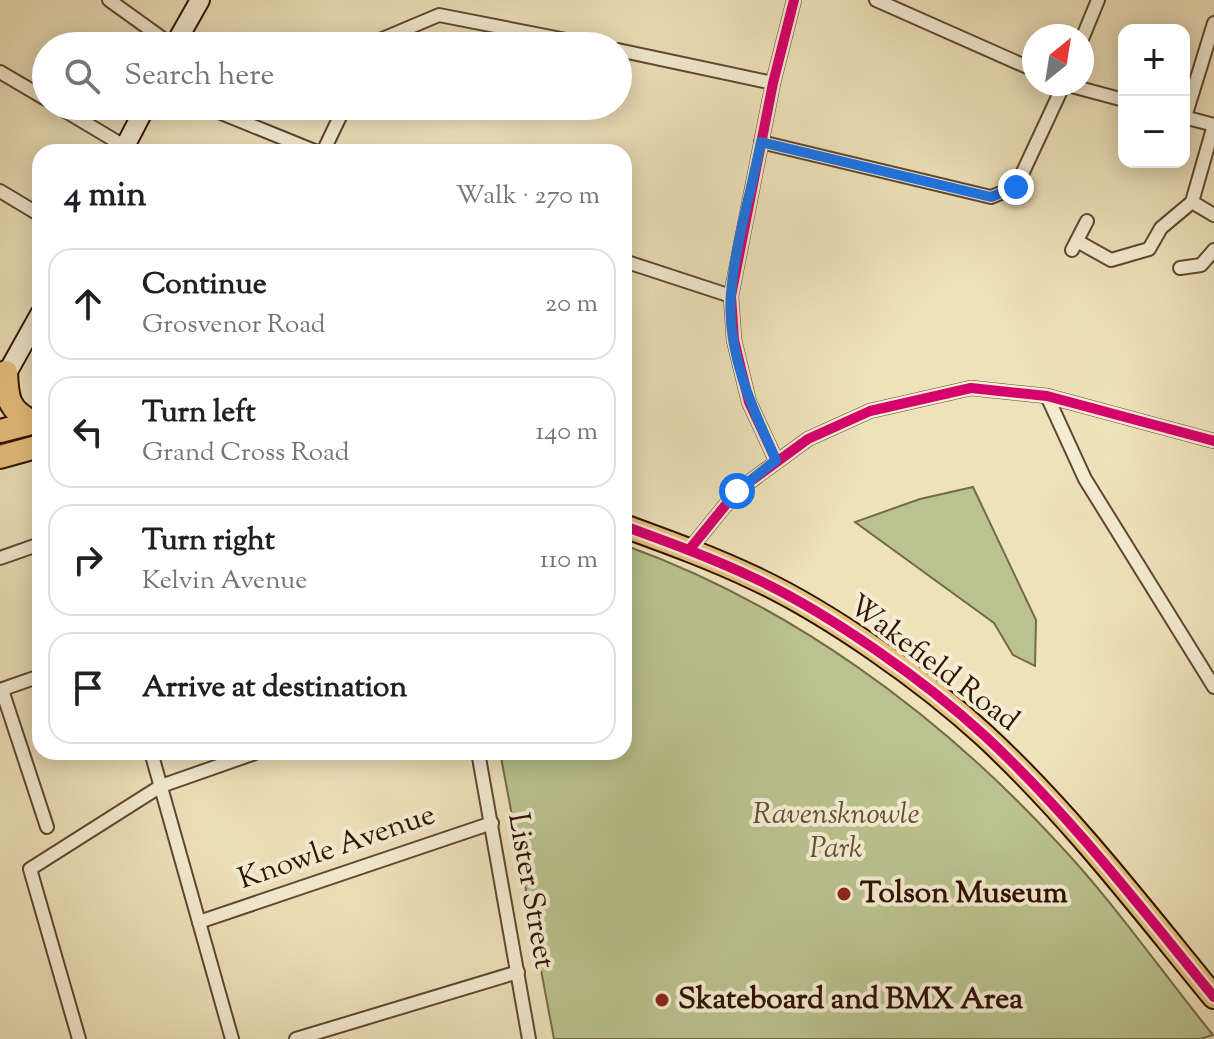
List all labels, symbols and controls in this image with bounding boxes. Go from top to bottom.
north arrow [1022,24,1094,96]
map controls [1118,24,1190,168]
button: + [1118,24,1190,96]
search box [32,32,632,120]
icon: search [60,54,104,98]
text: Search here [124,55,274,98]
button: − [1118,96,1190,168]
route end [998,169,1034,205]
text: 4 min [64,172,146,221]
text: Walk · 270 m [456,178,600,215]
text: Continue [142,264,267,307]
icon: ahead [66,282,110,326]
text: 20 m [545,286,598,323]
text: Grosvenor Road [142,307,325,344]
text: Turn left [142,392,256,435]
icon: left [66,410,110,454]
text: 140 m [535,414,598,451]
text: Grand Cross Road [142,435,349,472]
route start [719,473,755,509]
text: Turn right [142,520,275,563]
icon: right [66,538,110,582]
text: 110 m [540,542,598,579]
text: Kelvin Avenue [142,563,307,600]
street label: Wakefield Road [839,585,1027,743]
icon: arrive [66,666,110,710]
text: Arrive at destination [142,667,407,710]
street label: Knowle Avenue [233,794,441,902]
park label: Ravensknowle Park [753,794,919,871]
street label: Lister Street [495,810,565,972]
place label: Tolson Museum [860,873,1068,916]
marker: Tolson Museum [835,885,853,903]
place label: Skateboard and BMX Area [678,979,1023,1022]
marker: Skateboard and BMX Area [653,991,671,1009]

